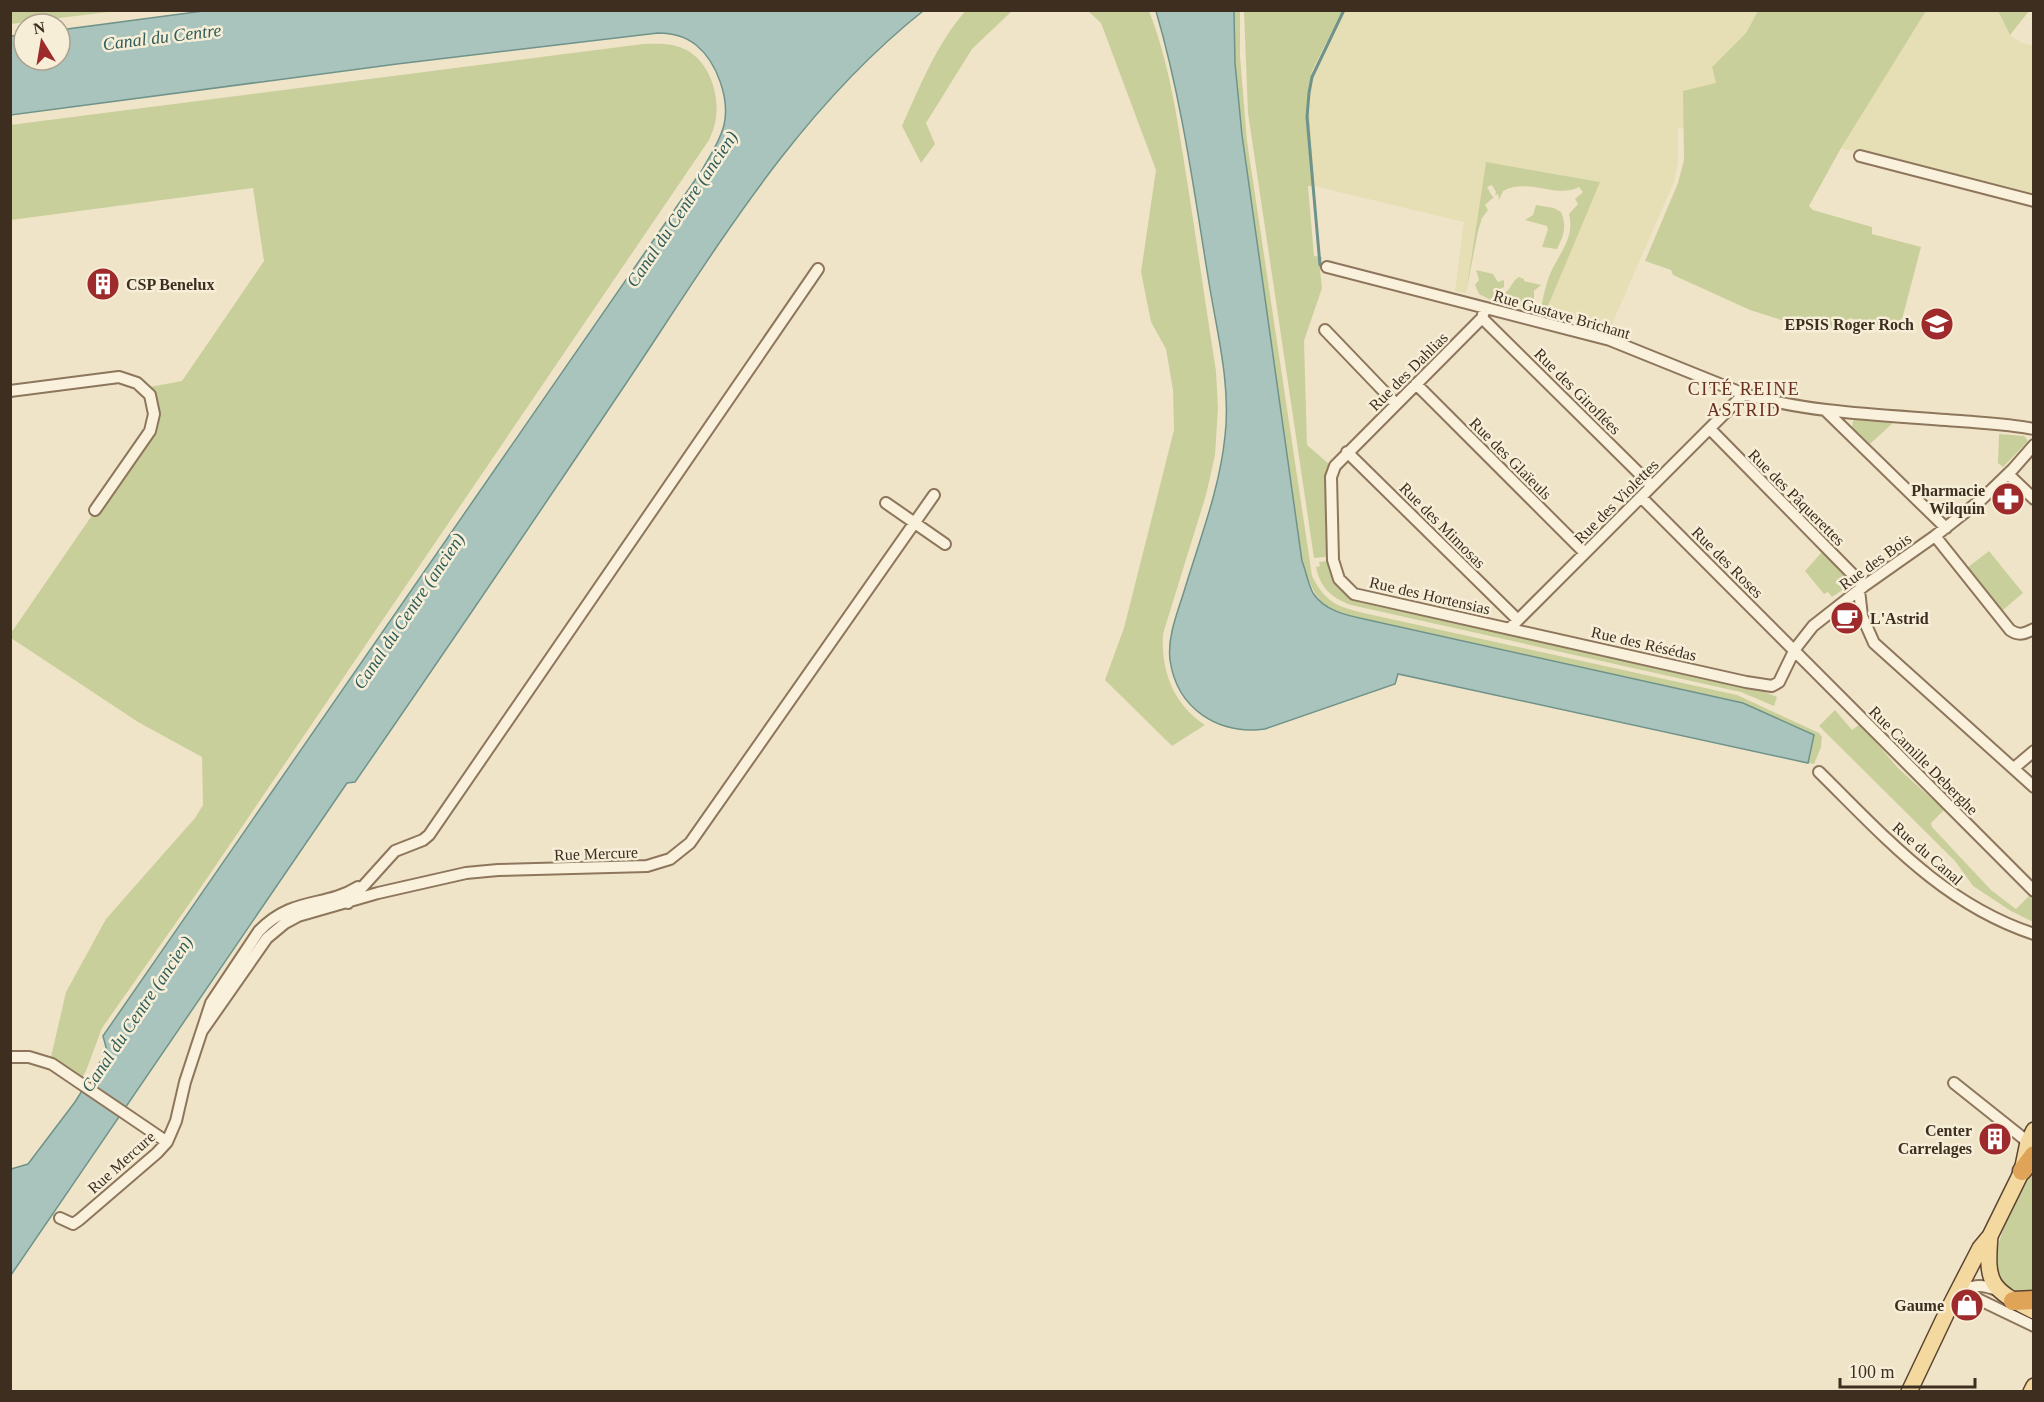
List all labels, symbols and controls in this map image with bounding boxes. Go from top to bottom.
north arrow [12,12,72,72]
text: N [32,18,47,37]
water label: Canal du Centre [102,20,222,54]
water label: Canal du Centre (ancien) [622,127,743,291]
building icon: CSP Benelux [85,266,121,302]
place label: CSP Benelux [126,276,214,293]
street label: Rue Gustave Brichant [1492,287,1633,342]
school or university icon: EPSIS Roger Roch [1919,306,1955,342]
place label: EPSIS Roger Roch [1785,316,1914,334]
street label: Rue des Dahlias [1366,329,1451,414]
street label: Rue des Giroflées [1531,345,1624,438]
district label: CITÉ REINE ASTRID [1688,378,1800,420]
street label: Rue des Glaïeuls [1466,414,1555,503]
street label: Rue des Pâquerettes [1744,446,1848,550]
street label: Rue des Violettes [1571,456,1662,547]
street label: Rue des Mimosas [1396,479,1489,572]
pharmacy icon: Pharmacie Wilquin [1990,481,2026,517]
place label: Pharmacie Wilquin [1911,482,1985,518]
street label: Rue des Roses [1689,523,1767,601]
water label: Canal du Centre (ancien) [349,529,470,693]
street label: Rue des Bois [1836,530,1914,593]
street label: Rue des Hortensias [1368,573,1492,618]
cafe icon: L'Astrid [1829,600,1865,636]
place label: L'Astrid [1870,610,1929,627]
street label: Rue des Résédas [1590,623,1698,664]
street label: Rue Camille Deberghe [1865,703,1981,819]
street label: Rue du Canal [1889,818,1967,889]
street label: Rue Mercure [554,844,638,863]
water label: Canal du Centre (ancien) [77,932,198,1096]
building icon: Center Carrelages [1977,1121,2013,1157]
place label: Center Carrelages [1898,1122,1972,1158]
street label: Rue Mercure [84,1128,158,1197]
shop icon: Gaume [1949,1287,1985,1323]
place label: Gaume [1894,1297,1944,1314]
scale bar [1840,1351,1975,1389]
text: 100 m [1849,1362,1895,1382]

